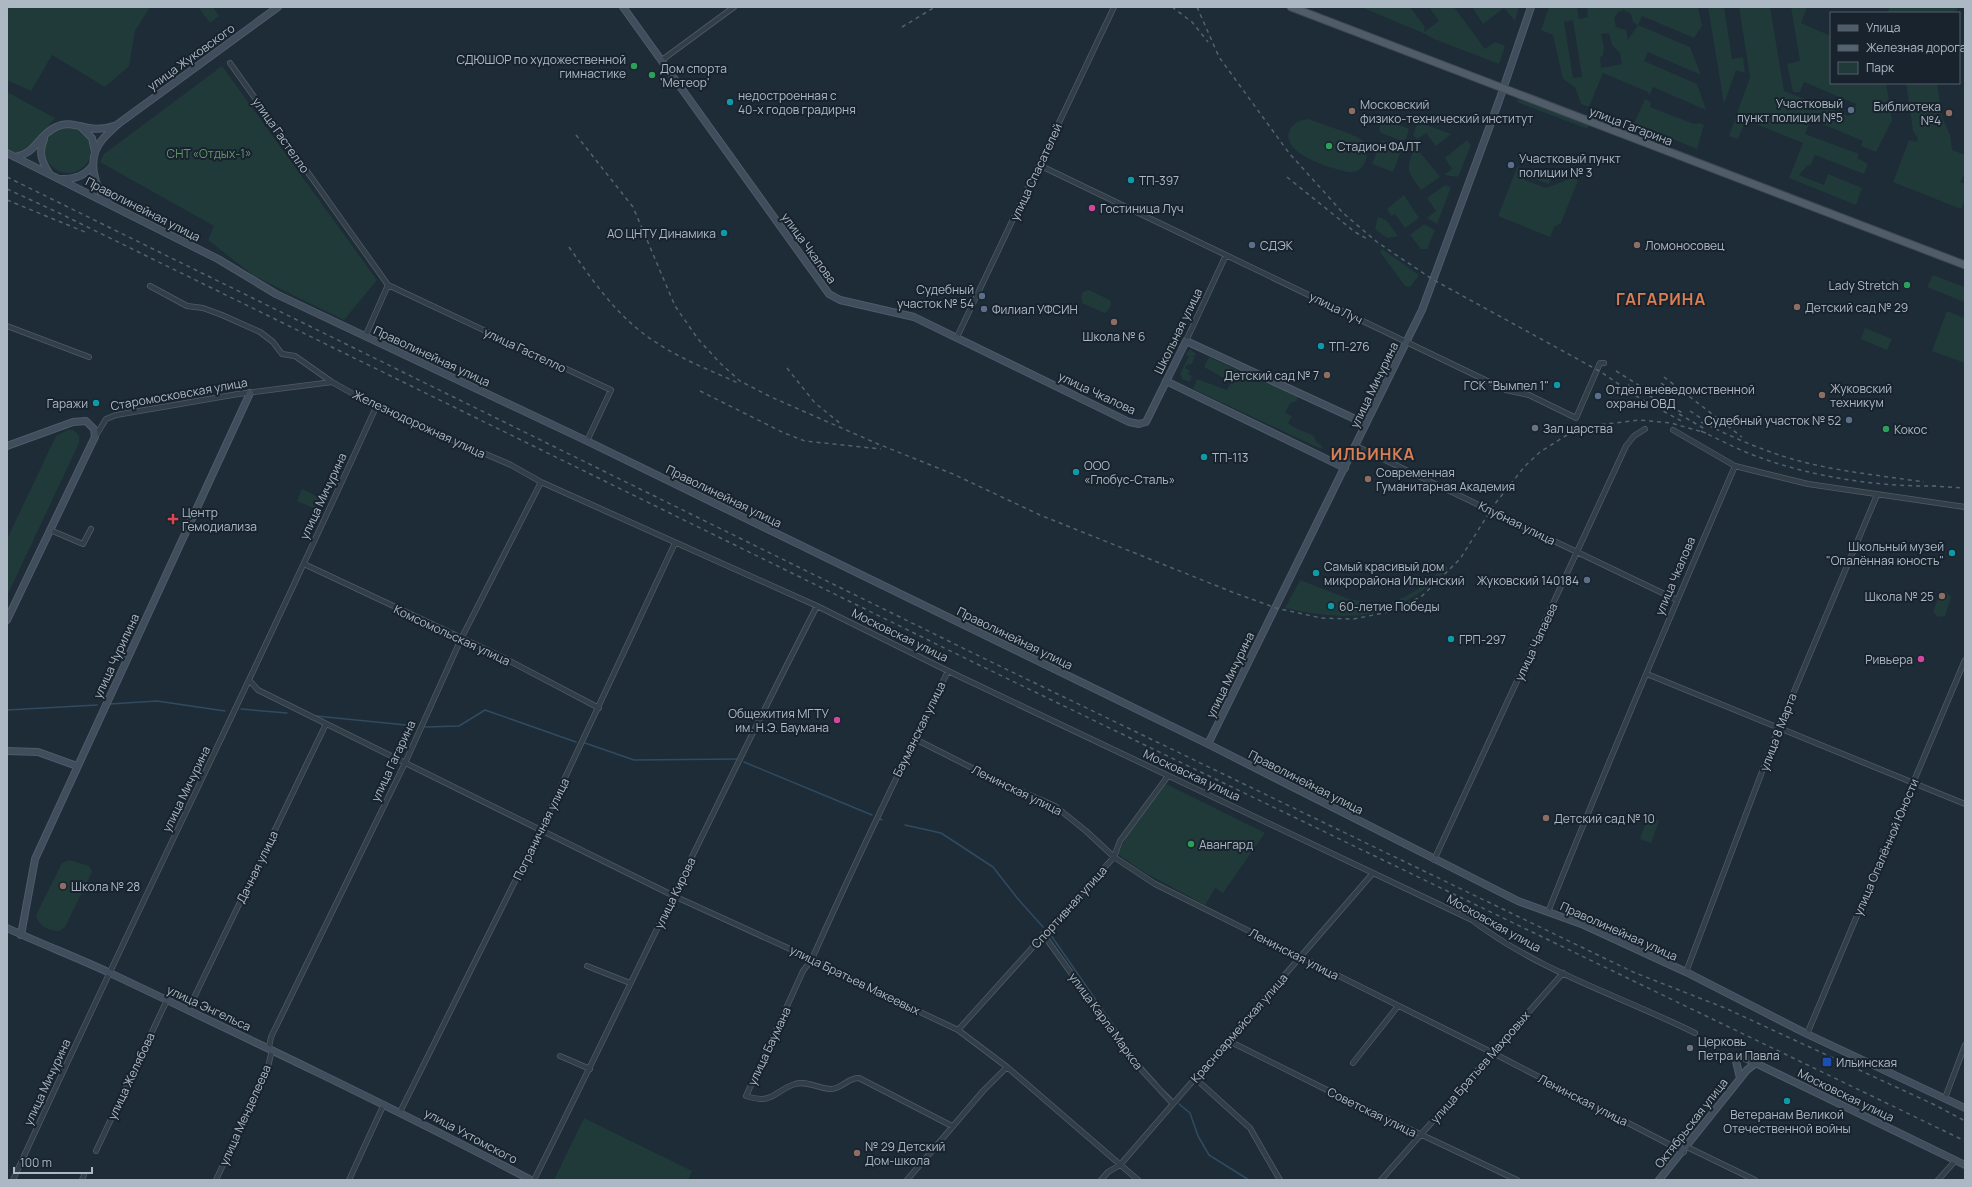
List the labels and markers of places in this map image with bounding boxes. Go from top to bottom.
place label: СДЮШОР по художественной гимнастике [456,51,626,82]
place label: Дом спорта 'Метеор' [660,60,727,91]
marker: СДЮШОР по художественной гимнастике [629,61,639,71]
marker: Дом спорта 'Метеор' [647,70,657,80]
place label: недостроенная с 40-х годов градирня [738,87,856,118]
place label: Участковый пункт полиции №5 [1737,95,1843,126]
place label: Московский физико-технический институт [1360,96,1533,127]
marker: недостроенная с 40-х годов градирня [725,97,735,107]
place label: Библиотека №4 [1874,98,1941,129]
marker: Участковый пункт полиции №5 [1846,105,1856,115]
marker: Московский физико-технический институт [1347,106,1357,116]
marker: Библиотека №4 [1944,108,1954,118]
place label: Стадион ФАЛТ [1337,138,1421,155]
marker: Стадион ФАЛТ [1324,141,1334,151]
place label: Участковый пункт полиции № 3 [1519,150,1621,181]
marker: Участковый пункт полиции № 3 [1506,160,1516,170]
place label: ТП-397 [1139,172,1179,189]
marker: ТП-397 [1126,175,1136,185]
place label: Гостиница Луч [1100,200,1184,217]
marker: Гостиница Луч [1087,203,1097,213]
place label: АО ЦНТУ Динамика [607,225,716,242]
marker: АО ЦНТУ Динамика [719,228,729,238]
place label: СДЭК [1260,237,1294,254]
place label: Ломоносовец [1645,237,1725,254]
marker: СДЭК [1247,240,1257,250]
marker: Ломоносовец [1632,240,1642,250]
place label: Lady Stretch [1829,277,1899,294]
marker: Lady Stretch [1902,280,1912,290]
place label: Судебный участок № 54 [897,281,974,312]
marker: Судебный участок № 54 [977,291,987,301]
place label: Детский сад № 29 [1805,299,1908,316]
place label: Филиал УФСИН [992,301,1078,318]
marker: Детский сад № 29 [1792,302,1802,312]
marker: Филиал УФСИН [979,304,989,314]
marker: Школа № 6 [1109,317,1119,327]
place label: Школа № 6 [1083,328,1145,345]
place label: ТП-276 [1329,338,1370,355]
marker: ТП-276 [1316,341,1326,351]
place label: Детский сад № 7 [1224,367,1319,384]
marker: Детский сад № 7 [1322,370,1332,380]
place label: ГСК "Вымпел 1" [1464,377,1549,394]
marker: ГСК "Вымпел 1" [1552,380,1562,390]
place label: Жуковский техникум [1830,380,1892,411]
place label: Отдел вневедомственной охраны ОВД [1606,381,1755,412]
marker: Жуковский техникум [1817,390,1827,400]
marker: Отдел вневедомственной охраны ОВД [1593,391,1603,401]
place label: Гаражи [47,395,88,412]
marker: Гаражи [91,398,101,408]
place label: Судебный участок № 52 [1704,412,1841,429]
marker: Судебный участок № 52 [1844,415,1854,425]
place label: Зал царства [1543,420,1613,437]
place label: Кокос [1894,421,1928,438]
marker: Зал царства [1530,423,1540,433]
marker: Кокос [1881,424,1891,434]
place label: ТП-113 [1212,449,1249,466]
marker: ТП-113 [1199,452,1209,462]
place label: ООО «Глобус-Сталь» [1084,457,1175,488]
place label: Современная Гуманитарная Академия [1376,464,1515,495]
marker: ООО «Глобус-Сталь» [1071,467,1081,477]
marker: Современная Гуманитарная Академия [1363,474,1373,484]
place label: Центр Гемодиализа [182,504,257,535]
marker: Центр Гемодиализа [167,513,179,525]
place label: Школьный музей "Опалённая юность" [1826,538,1944,569]
marker: Школьный музей "Опалённая юность" [1947,548,1957,558]
place label: Самый красивый дом микрорайона Ильинский [1324,558,1465,589]
marker: Самый красивый дом микрорайона Ильинский [1311,568,1321,578]
place label: Жуковский 140184 [1477,572,1579,589]
marker: Жуковский 140184 [1582,575,1592,585]
place label: Школа № 25 [1865,588,1934,605]
marker: Школа № 25 [1937,591,1947,601]
place label: 60-летие Победы [1339,598,1440,615]
marker: 60-летие Победы [1326,601,1336,611]
place label: ГРП-297 [1459,631,1506,648]
marker: ГРП-297 [1446,634,1456,644]
place label: Ривьера [1865,651,1913,668]
marker: Ривьера [1916,654,1926,664]
place label: Общежития МГТУ им. Н.Э. Баумана [728,705,830,736]
marker: Общежития МГТУ им. Н.Э. Баумана [832,715,842,725]
place label: Детский сад № 10 [1554,810,1655,827]
marker: Детский сад № 10 [1541,813,1551,823]
place label: Авангард [1199,836,1253,853]
marker: Авангард [1186,839,1196,849]
place label: Школа № 28 [71,878,140,895]
marker: Школа № 28 [58,881,68,891]
place label: Церковь Петра и Павла [1698,1033,1780,1064]
marker: Церковь Петра и Павла [1685,1043,1695,1053]
place label: Ильинская [1836,1054,1897,1071]
marker: Ильинская [1821,1056,1833,1068]
marker: Ветеранам Великой Отечественной войны [1782,1096,1792,1106]
place label: Ветеранам Великой Отечественной войны [1723,1106,1851,1137]
place label: № 29 Детский Дом-школа [865,1138,945,1169]
marker: № 29 Детский Дом-школа [852,1148,862,1158]

